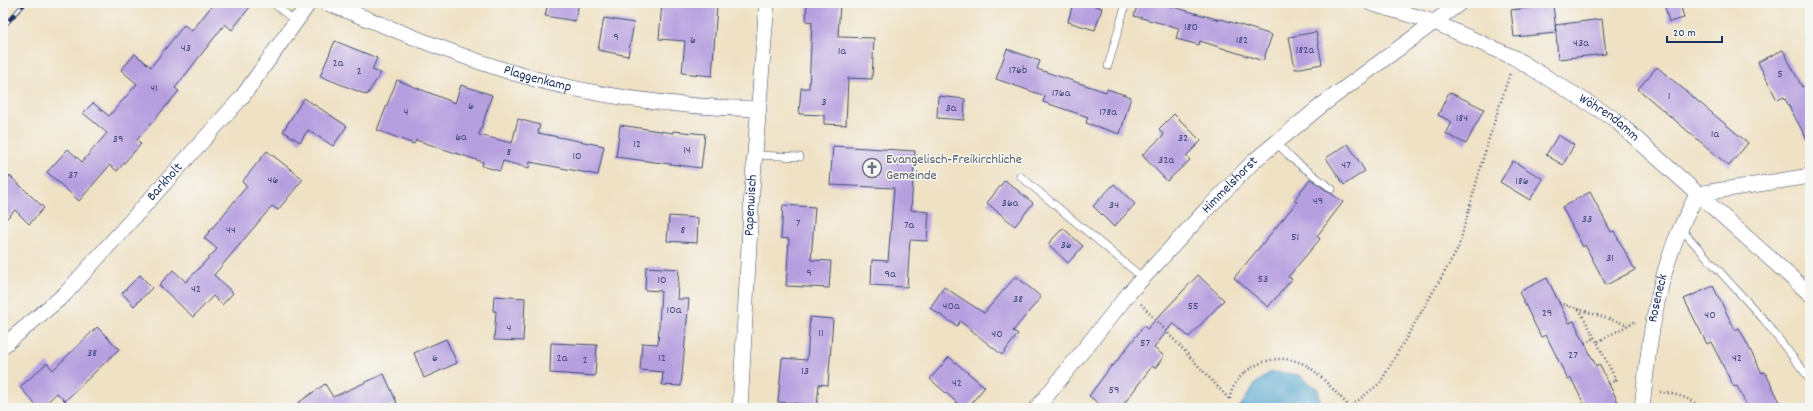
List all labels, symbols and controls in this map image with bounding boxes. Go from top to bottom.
scale bar [1667,18,1722,44]
house number: 180 [1184,19,1198,36]
text: 20 m [1673,25,1696,42]
house number: 9 [613,29,619,46]
house number: 6 [690,32,696,49]
house number: 182 [1236,32,1248,49]
house number: 43a [1573,35,1589,52]
house number: 43 [181,40,191,57]
house number: 182a [1296,42,1315,59]
house number: 1a [838,43,846,60]
house number: 2a [333,55,344,72]
street label: Plaggenkamp [501,60,573,98]
house number: 176b [1009,62,1027,79]
house number: 2 [356,63,362,80]
house number: 5 [1777,66,1783,83]
house number: 41 [150,80,158,97]
house number: 176a [1052,85,1071,102]
house number: 1 [1668,88,1670,105]
street label: Wöhrendamm [1575,89,1644,147]
house number: 3 [821,94,827,111]
house number: 6 [468,98,474,115]
house number: 3a [946,100,957,117]
house number: 4 [404,104,409,121]
house number: 178a [1099,104,1117,121]
house number: 184 [1456,110,1468,127]
house number: 1a [1711,126,1719,143]
house number: 6a [455,129,467,146]
house number: 32 [1178,130,1188,147]
house number: 39 [113,131,123,148]
house number: 12 [633,136,641,153]
house number: 14 [683,142,691,159]
house number: 8 [507,144,512,161]
house number: 10 [572,148,582,165]
place label: Evangelisch-Freikirchliche Gemeinde [886,150,1022,186]
house number: 32a [1158,152,1174,169]
street label: Himmelshorst [1197,152,1263,219]
church icon: Evangelisch-Freikirchliche Gemeinde [861,157,883,179]
house number: 47 [1341,157,1351,174]
street label: Barkholt [143,159,188,206]
house number: 37 [68,167,78,184]
house number: 46 [268,172,279,189]
house number: 186 [1515,173,1529,190]
street label: Papenwisch [740,174,763,237]
house number: 49 [1313,193,1323,210]
house number: 36a [1002,195,1019,212]
house number: 34 [1109,197,1119,214]
house number: 33 [1582,211,1592,228]
house number: 7 [796,215,801,232]
house number: 7a [904,217,914,234]
house number: 44 [226,222,236,239]
house number: 8 [681,222,686,239]
house number: 51 [1291,229,1299,246]
house number: 36 [1060,237,1072,254]
house number: 31 [1606,250,1614,267]
house number: 9 [806,265,812,282]
house number: 9a [884,266,896,283]
house number: 53 [1258,271,1268,288]
street label: Roseneck [1643,271,1674,324]
house number: 10 [657,272,667,289]
house number: 42 [191,281,201,298]
house number: 38 [1013,291,1023,308]
house number: 40a [942,298,960,315]
house number: 55 [1187,298,1199,315]
house number: 10a [667,302,682,319]
house number: 29 [1542,305,1552,322]
house number: 40 [1704,307,1716,324]
house number: 4 [507,320,512,337]
house number: 11 [818,325,824,342]
house number: 40 [991,326,1003,343]
house number: 57 [1140,335,1150,352]
house number: 38 [87,345,97,362]
house number: 27 [1568,347,1578,364]
house number: 6 [432,350,438,367]
house number: 2a [557,350,568,367]
house number: 12 [658,350,666,367]
house number: 42 [1732,350,1742,367]
house number: 2 [582,352,588,369]
house number: 13 [801,363,809,380]
house number: 42 [952,375,962,392]
house number: 59 [1108,382,1120,399]

